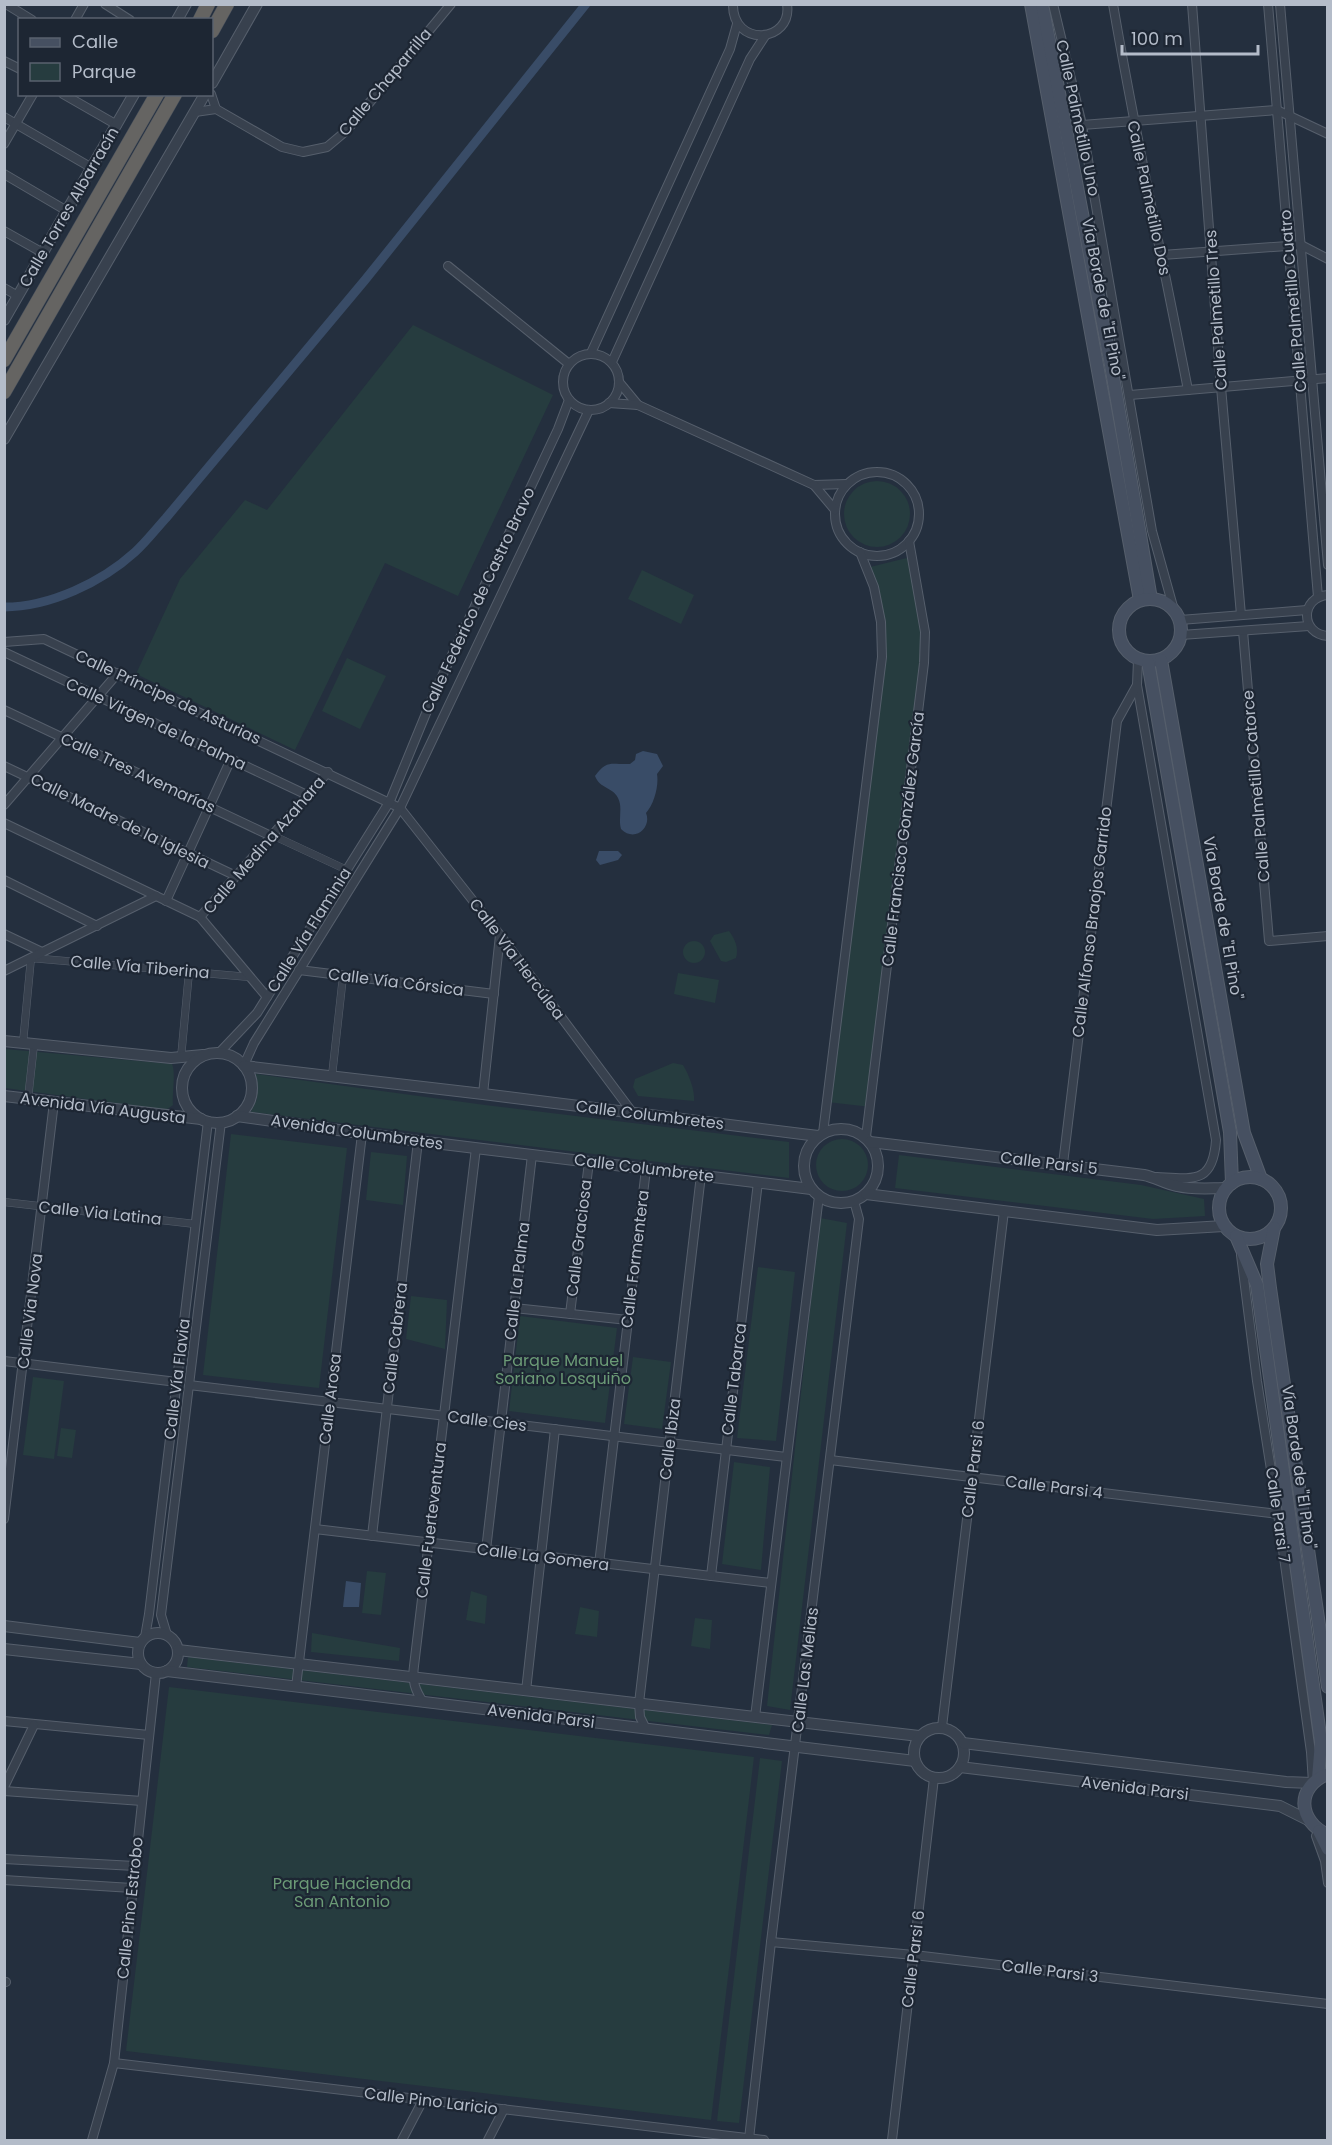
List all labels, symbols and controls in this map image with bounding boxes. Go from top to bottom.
legend [18,18,213,96]
scale bar [1122,18,1258,56]
street label: Calle Chaparrilla [333,23,437,141]
text: 100 m [1131,26,1183,51]
text: Calle [72,29,118,54]
street label: Calle Palmetillo Uno [1050,38,1106,198]
text: Parque [72,59,136,84]
street label: Calle Palmetillo Dos [1121,118,1177,278]
street label: Calle Torres Albarracín [14,123,124,291]
street label: Calle Palmetillo Cuatro [1274,209,1312,393]
street label: Vía Borde de "El Pino" [1076,216,1130,383]
street label: Calle Palmetillo Tres [1199,229,1233,391]
street label: Calle Federico de Castro Bravo [415,483,541,717]
street label: Calle Príncipe de Asturias [71,644,265,750]
street label: Calle Virgen de la Palma [62,672,250,776]
street label: Calle Palmetillo Catorce [1236,689,1276,883]
street label: Calle Francisco González García [876,710,930,968]
street label: Calle Tres Avemarías [57,727,219,819]
street label: Calle Madre de la Iglesia [27,768,213,874]
street label: Calle Medina Azahara [198,771,330,919]
street label: Calle Alfonso Braojos Garrido [1066,805,1118,1039]
street label: Vía Borde de "El Pino" [1197,835,1249,1002]
street label: Calle Vía Flaminia [261,863,357,997]
street label: Calle Vía Hercúlea [464,894,570,1024]
street label: Calle Vía Tiberina [70,949,210,985]
street label: Calle Vía Córsica [327,962,465,1002]
street label: Avenida Vía Augusta [19,1086,187,1130]
street label: Calle Columbretes [575,1094,725,1136]
street label: Avenida Columbretes [269,1109,445,1155]
street label: Calle Parsi 5 [999,1146,1099,1180]
street label: Calle Columbrete [573,1148,715,1188]
street label: Calle Graciosa [560,1178,598,1298]
street label: Calle Formentera [615,1189,655,1329]
street label: Calle Via Latina [37,1195,163,1231]
street label: Calle La Palma [498,1221,536,1341]
street label: Calle Via Nova [11,1252,49,1370]
street label: Calle Cabrera [377,1281,413,1395]
street label: Calle Vía Flavia [158,1317,196,1441]
street label: Calle Tabarca [716,1322,752,1436]
park label: Parque Manuel Soriano Losquiño [495,1349,631,1390]
street label: Calle Arosa [313,1352,347,1446]
street label: Vía Borde de "El Pino" [1276,1384,1322,1551]
street label: Calle Ibiza [654,1397,686,1481]
street label: Calle Cies [446,1405,528,1437]
street label: Calle Parsi 6 [956,1419,990,1519]
street label: Calle Fuerteventura [410,1441,452,1599]
street label: Calle Parsi 7 [1260,1466,1296,1565]
street label: Calle Parsi 4 [1004,1470,1104,1504]
street label: Calle La Gomera [476,1537,610,1577]
street label: Calle Las Melias [786,1606,824,1734]
street label: Avenida Parsi [486,1698,596,1734]
street label: Avenida Parsi [1080,1770,1190,1806]
street label: Calle Pino Estrobo [111,1836,149,1980]
park label: Parque Hacienda San Antonio [273,1872,411,1913]
street label: Calle Parsi 6 [896,1909,930,2009]
street label: Calle Parsi 3 [1000,1954,1100,1988]
street label: Calle Pino Laricio [363,2081,499,2121]

